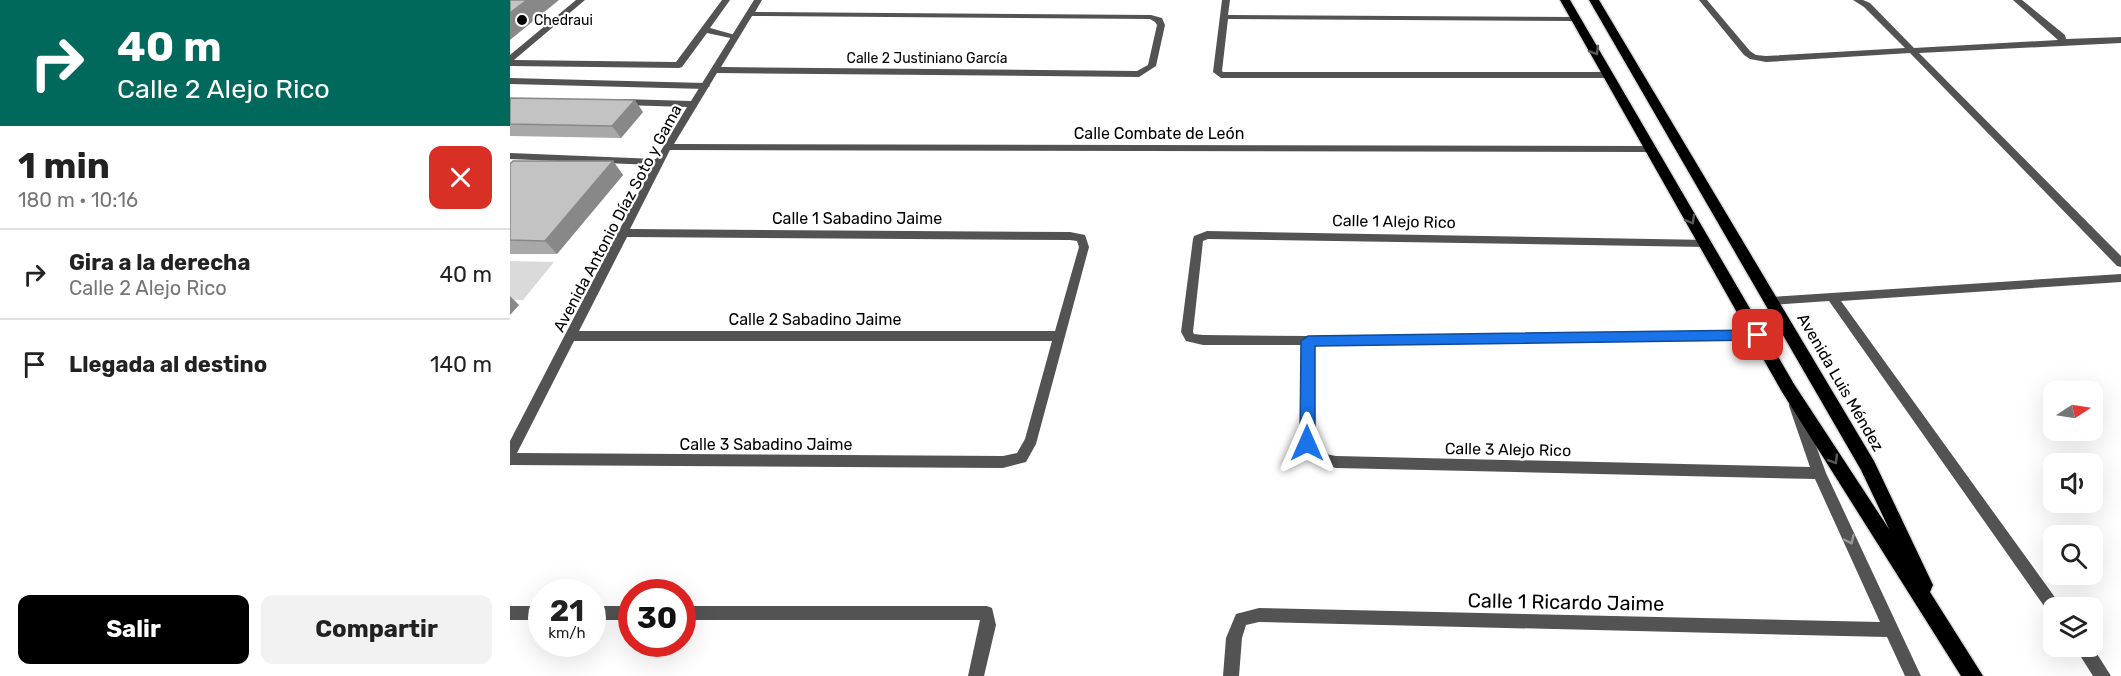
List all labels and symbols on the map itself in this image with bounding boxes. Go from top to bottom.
place label: Chedraui [534,12,593,29]
marker: Chedraui [515,13,529,27]
one-way arrow [1587,45,1599,55]
street label: Calle 2 Justiniano García [847,50,1007,67]
street label: Avenida Antonio Díaz Soto y Gama [549,101,686,335]
street label: Calle Combate de León [1074,124,1244,143]
street label: Calle 1 Sabadino Jaime [772,209,942,228]
street label: Calle 1 Alejo Rico [1332,211,1456,232]
one-way arrow [1684,214,1696,224]
pin [1732,309,1783,360]
street label: Calle 2 Sabadino Jaime [729,310,901,329]
street label: Avenida Luis Méndez [1793,310,1888,455]
north arrow [2043,381,2103,441]
position arrow [1275,411,1339,475]
street label: Calle 3 Sabadino Jaime [680,435,853,454]
street label: Calle 3 Alejo Rico [1445,439,1571,460]
one-way arrow [1826,454,1838,464]
one-way arrow [1842,533,1854,544]
speed limit sign: 30 [618,579,696,657]
street label: Calle 1 Ricardo Jaime [1467,588,1665,616]

